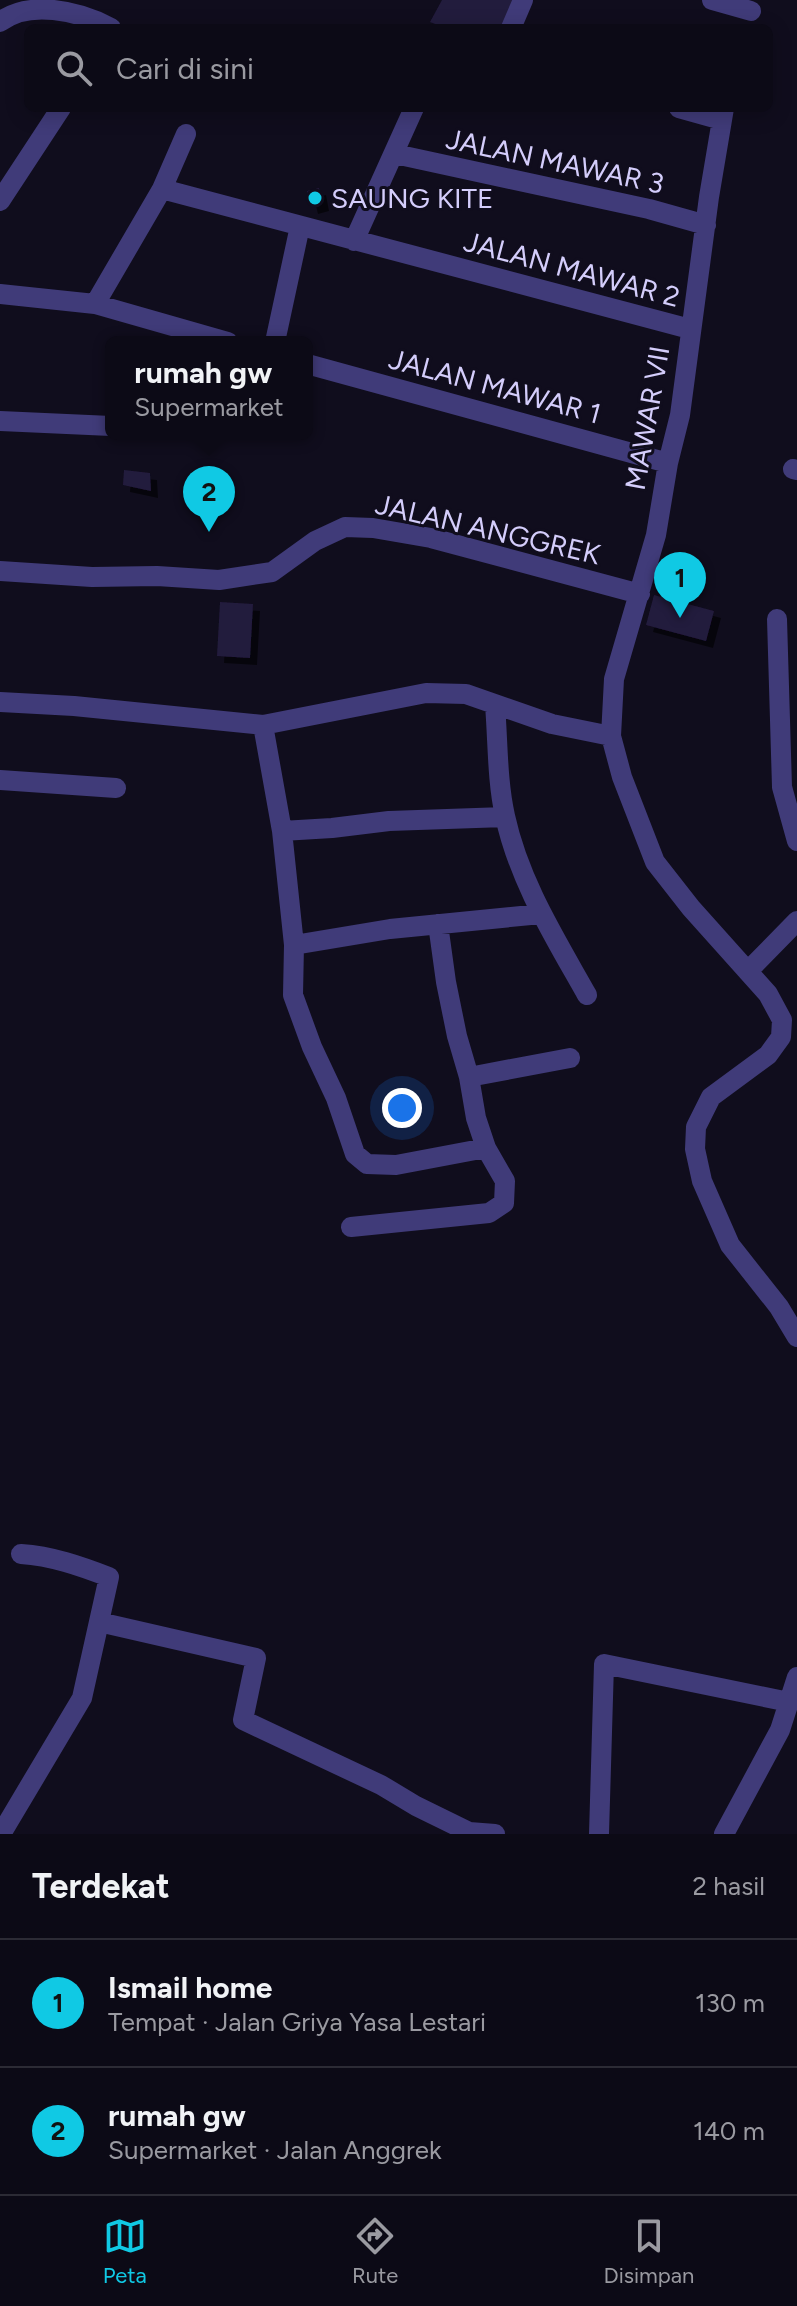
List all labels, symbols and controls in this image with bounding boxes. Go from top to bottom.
search box [24,24,773,112]
icon: search [52,46,96,90]
text: Cari di sini [116,50,254,87]
street label: JALAN MAWAR 3 [443,121,667,201]
place label: SAUNG KITE [331,181,494,215]
marker: SAUNG KITE [306,189,324,207]
street label: JALAN MAWAR 2 [460,224,684,314]
popup [105,336,313,440]
street label: JALAN MAWAR 1 [385,341,605,431]
street label: MAWAR VII [618,343,676,493]
text: rumah gw [134,354,272,391]
text: Supermarket [134,391,284,423]
pin: 2 [183,466,235,532]
street label: JALAN ANGGREK [372,487,604,571]
pin: 1 [654,552,706,618]
your location [382,1088,422,1128]
text: Terdekat [32,1866,170,1907]
text: 2 hasil [692,1870,765,1902]
text: Ismail home [108,1969,273,2006]
text: 1 [53,1987,63,2019]
text: 130 m [695,1987,765,2019]
text: Tempat · Jalan Griya Yasa Lestari [108,2006,486,2038]
text: rumah gw [108,2097,246,2134]
text: 2 [50,2115,66,2147]
text: 140 m [693,2115,765,2147]
text: Supermarket · Jalan Anggrek [108,2134,442,2166]
tab: Peta [103,2214,147,2289]
tab: Rute [352,2214,398,2289]
tab: Disimpan [604,2214,694,2289]

